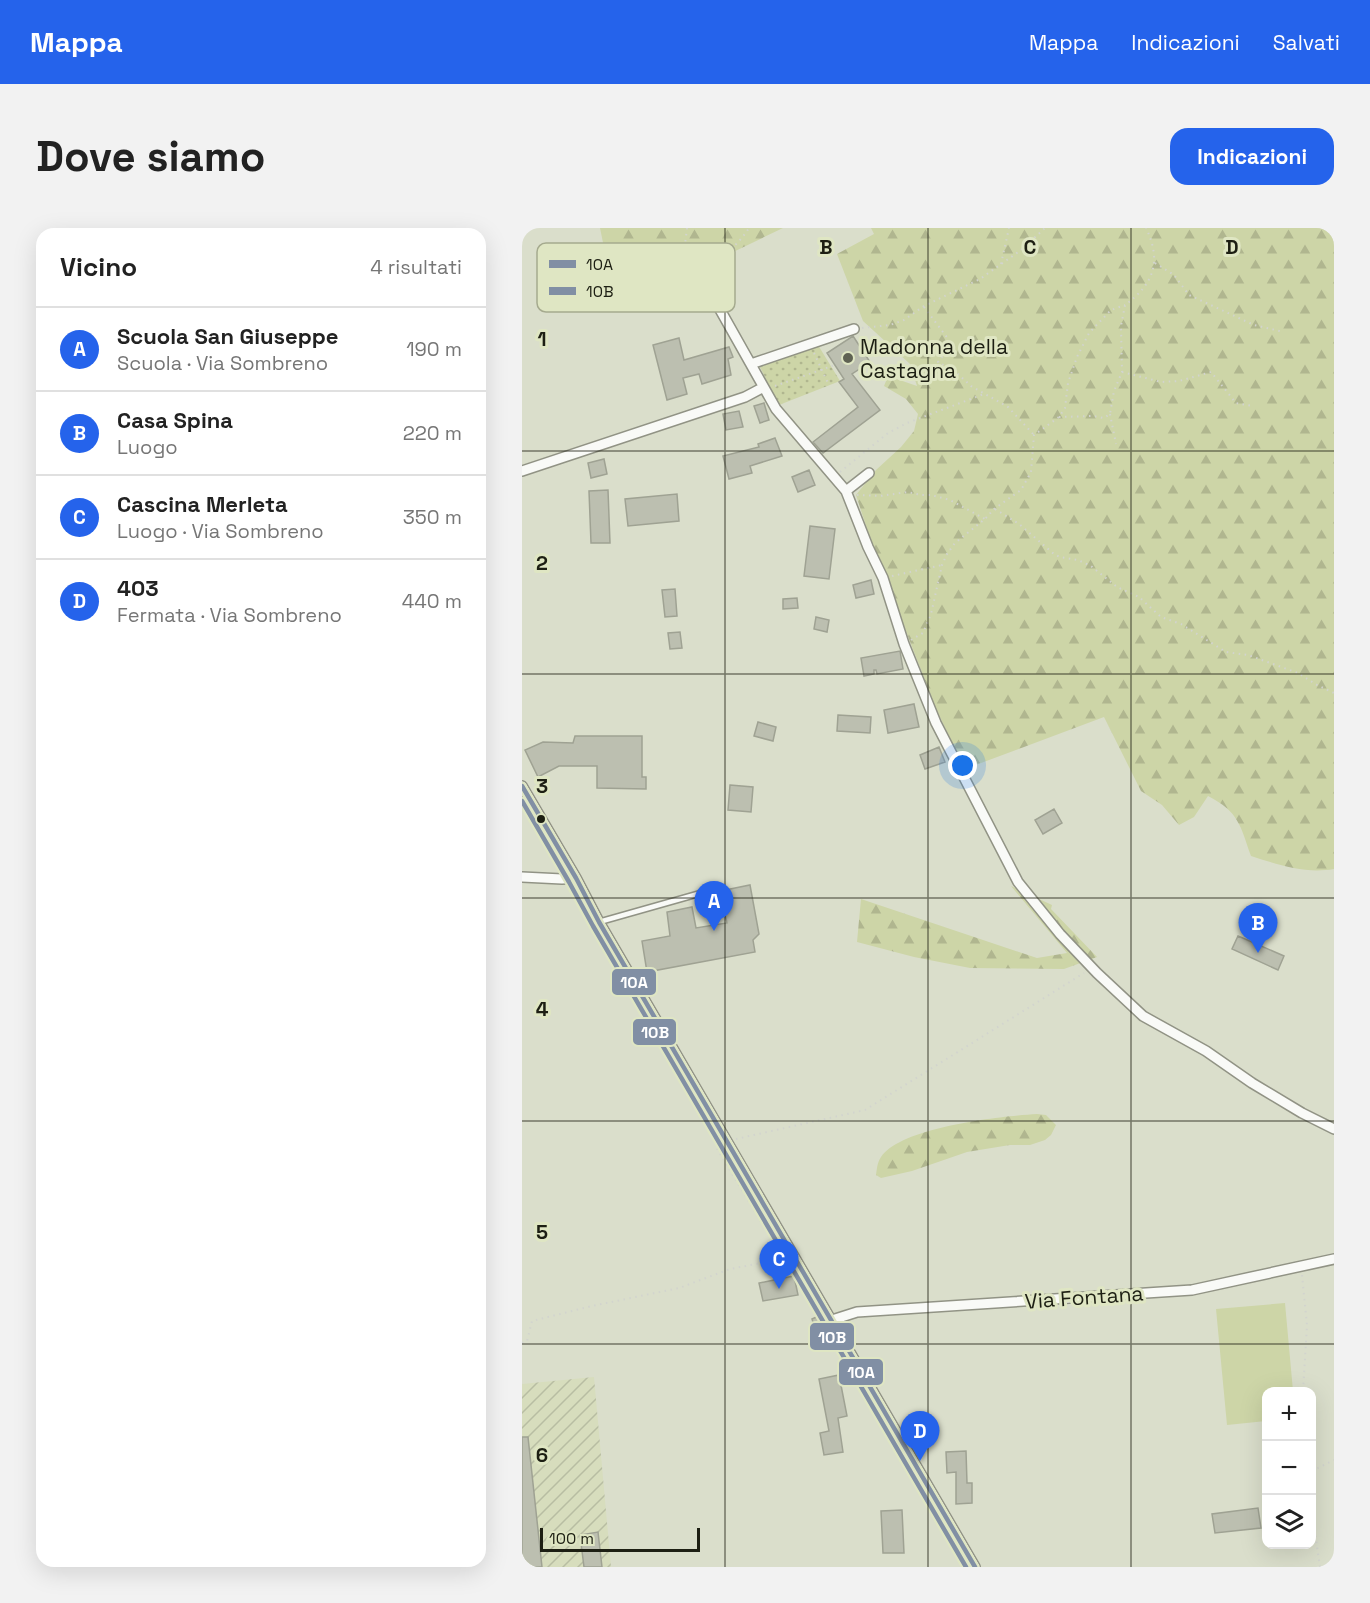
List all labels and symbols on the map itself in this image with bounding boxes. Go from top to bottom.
text: B [819,234,833,260]
text: C [1024,234,1037,260]
text: D [1225,234,1239,260]
legend [537,243,735,312]
text: 10A [586,254,613,275]
text: 10B [586,281,614,302]
text: 1 [537,326,547,352]
place label: Madonna della Castagna [860,333,1008,384]
marker: Madonna della Castagna [841,351,855,365]
text: 2 [536,550,548,576]
your location [948,751,977,780]
text: 3 [536,773,548,799]
unlabelled marker [535,813,547,825]
pin: A [694,882,734,931]
pin: B [1238,904,1278,953]
line badge: 10A [611,968,657,996]
text: 10A [620,972,648,993]
text: 4 [536,996,549,1022]
line badge: 10B [632,1018,677,1046]
text: 10B [641,1022,669,1043]
text: 5 [536,1219,548,1245]
pin: C [760,1240,798,1289]
street label: Via Fontana [1024,1279,1144,1315]
line badge: 10B [809,1322,855,1351]
text: 10B [818,1327,846,1348]
line badge: 10A [838,1358,884,1386]
text: 10A [847,1362,875,1383]
pin: D [900,1412,940,1461]
text: 6 [536,1442,548,1468]
scale bar [540,1525,700,1552]

